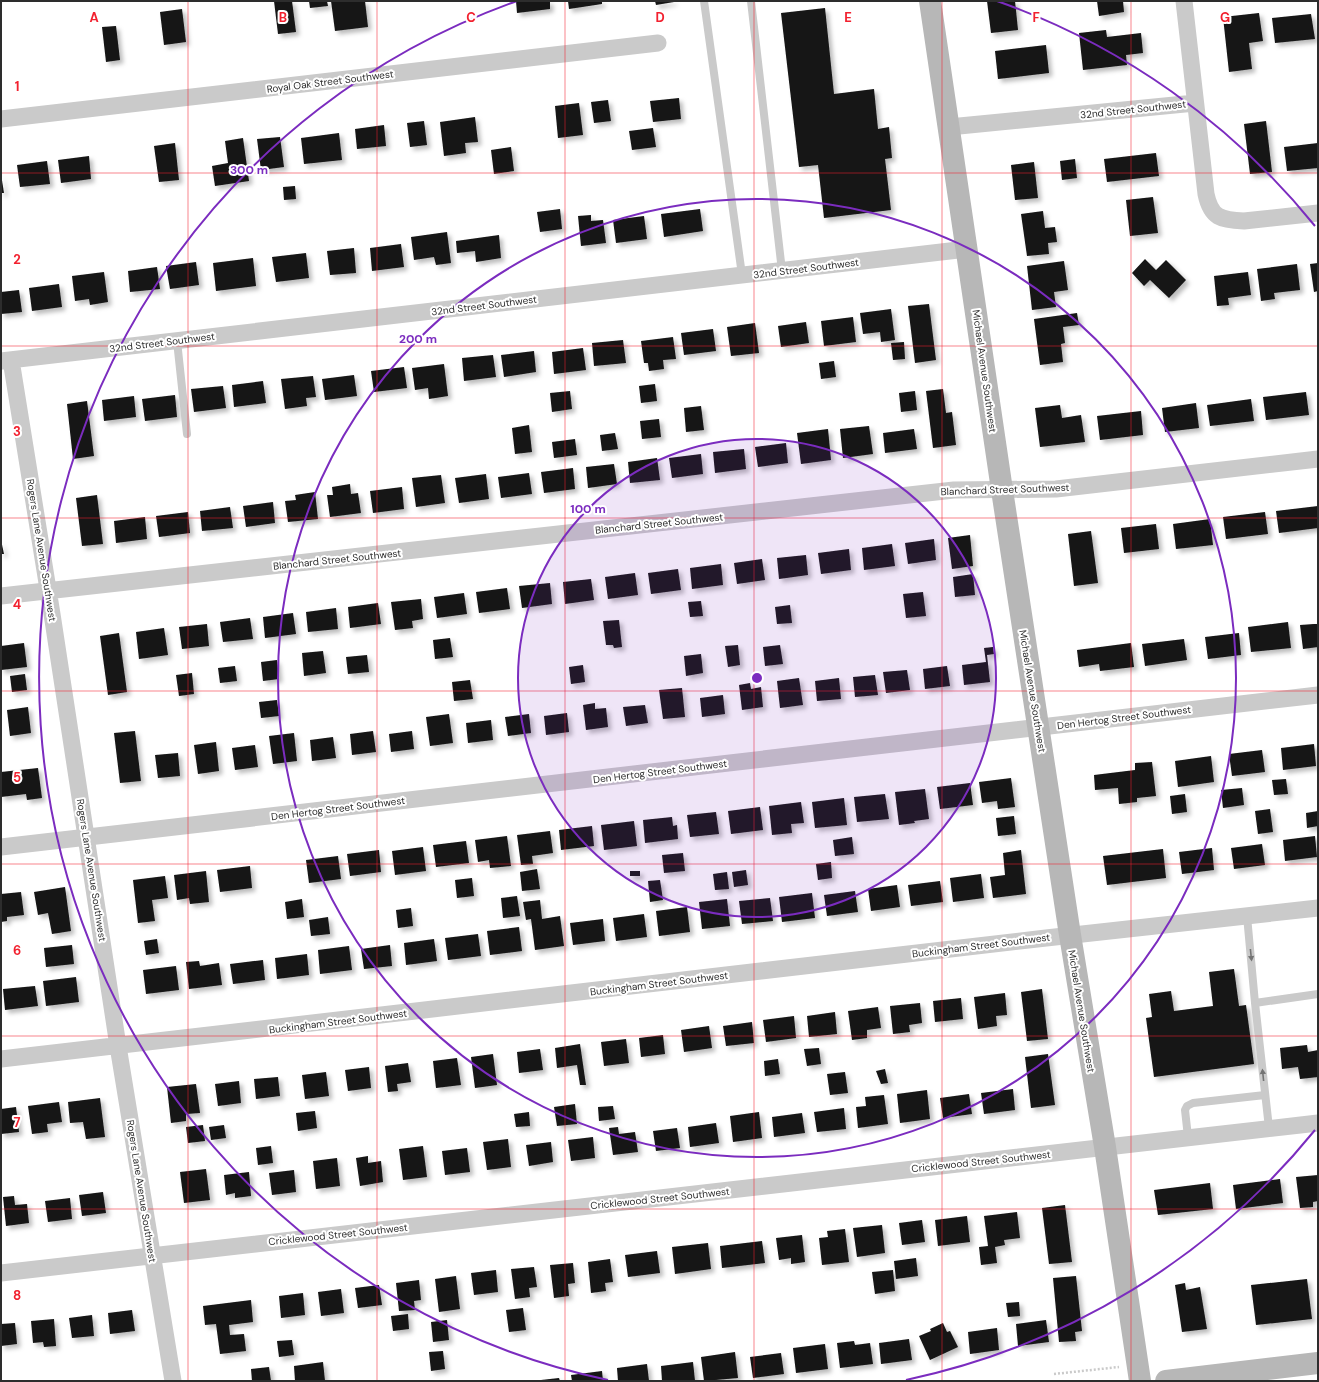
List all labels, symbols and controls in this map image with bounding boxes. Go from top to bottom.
text: A [89,9,99,26]
text: B [279,9,287,26]
text: C [466,9,476,26]
text: D [655,9,665,26]
text: E [844,9,852,26]
text: F [1032,9,1040,26]
text: G [1220,9,1230,26]
street label: Royal Oak Street Southwest [266,67,394,96]
text: 1 [15,78,19,95]
street label: 32nd Street Southwest [1080,97,1187,122]
text: 300 m [230,162,268,178]
text: 2 [13,251,21,268]
street label: 32nd Street Southwest [753,256,860,281]
street label: 32nd Street Southwest [431,293,538,318]
street label: Michael Avenue Southwest [969,309,1000,433]
street label: 32nd Street Southwest [109,330,216,355]
text: 200 m [399,331,437,347]
text: 3 [13,423,21,440]
street label: Rogers Lane Avenue Southwest [24,478,59,622]
street label: Blanchard Street Southwest [940,481,1070,498]
text: 100 m [570,501,606,517]
street label: Blanchard Street Southwest [594,510,724,537]
street label: Blanchard Street Southwest [272,546,402,573]
text: 4 [13,596,21,613]
street label: Michael Avenue Southwest [1016,629,1049,753]
centre of rings [750,671,764,685]
street label: Den Hertog Street Southwest [1056,703,1192,732]
street label: Den Hertog Street Southwest [592,757,728,786]
text: 5 [13,769,21,786]
street label: Den Hertog Street Southwest [270,794,406,823]
street label: Rogers Lane Avenue Southwest [74,798,109,942]
street label: Buckingham Street Southwest [911,931,1051,960]
text: 6 [13,942,21,959]
street label: Michael Avenue Southwest [1065,949,1098,1073]
one-way arrow [1247,949,1254,961]
street label: Buckingham Street Southwest [589,969,729,998]
street label: Buckingham Street Southwest [268,1007,408,1036]
one-way arrow [1260,1069,1266,1081]
text: 7 [14,1114,21,1131]
street label: Rogers Lane Avenue Southwest [124,1119,159,1263]
street label: Cricklewood Street Southwest [911,1148,1051,1175]
street label: Cricklewood Street Southwest [590,1185,730,1212]
street label: Cricklewood Street Southwest [268,1221,408,1248]
text: 8 [13,1287,21,1304]

